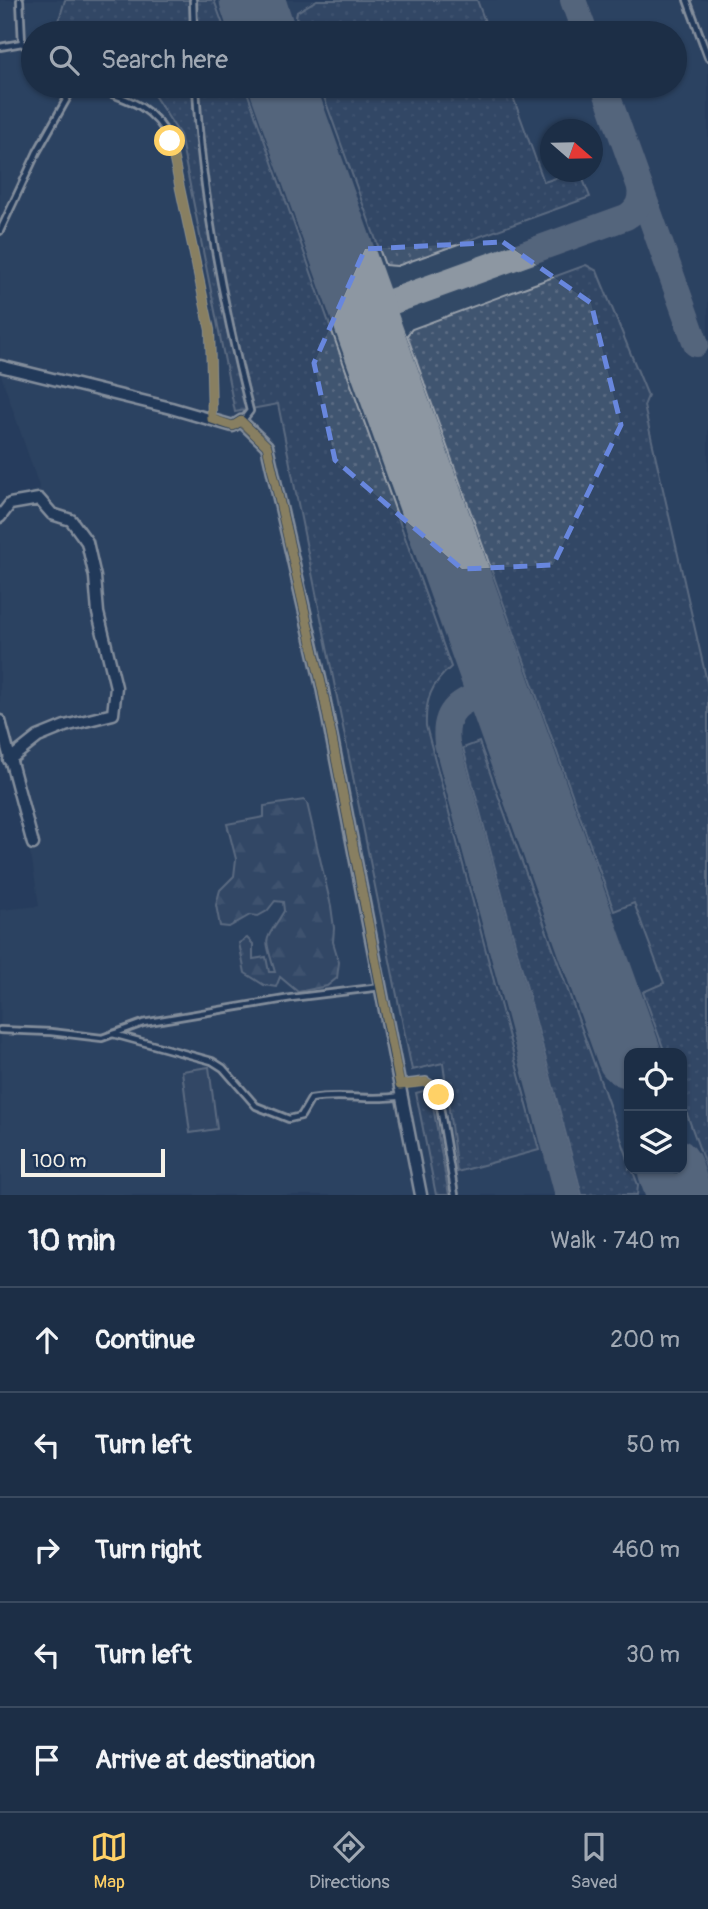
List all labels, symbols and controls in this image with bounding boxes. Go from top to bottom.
search box [21,21,687,98]
icon: search [45,41,83,79]
text: Search here [101,44,228,76]
north arrow [540,119,603,182]
route start [154,125,185,156]
map controls [624,1048,687,1174]
button: locate [624,1048,687,1111]
route end [423,1079,454,1110]
button: layers [624,1111,687,1174]
scale bar [21,1146,164,1178]
text: 100 m [32,1149,86,1173]
text: 10 min [28,1222,115,1259]
text: Walk · 740 m [551,1226,680,1255]
icon: ahead [28,1321,66,1359]
text: Continue [95,1324,195,1356]
text: 200 m [610,1325,680,1354]
icon: left [28,1426,66,1464]
text: Turn left [95,1429,191,1461]
text: 50 m [626,1430,680,1459]
icon: right [28,1531,66,1569]
text: Turn right [95,1534,201,1566]
text: 460 m [612,1535,680,1564]
icon: left [28,1636,66,1674]
text: Turn left [95,1639,191,1671]
text: 30 m [626,1640,680,1669]
icon: arrive [28,1741,66,1779]
text: Arrive at destination [95,1744,315,1776]
tab: Map [90,1828,128,1894]
tab: Directions [309,1828,390,1894]
tab: Saved [570,1828,618,1894]

